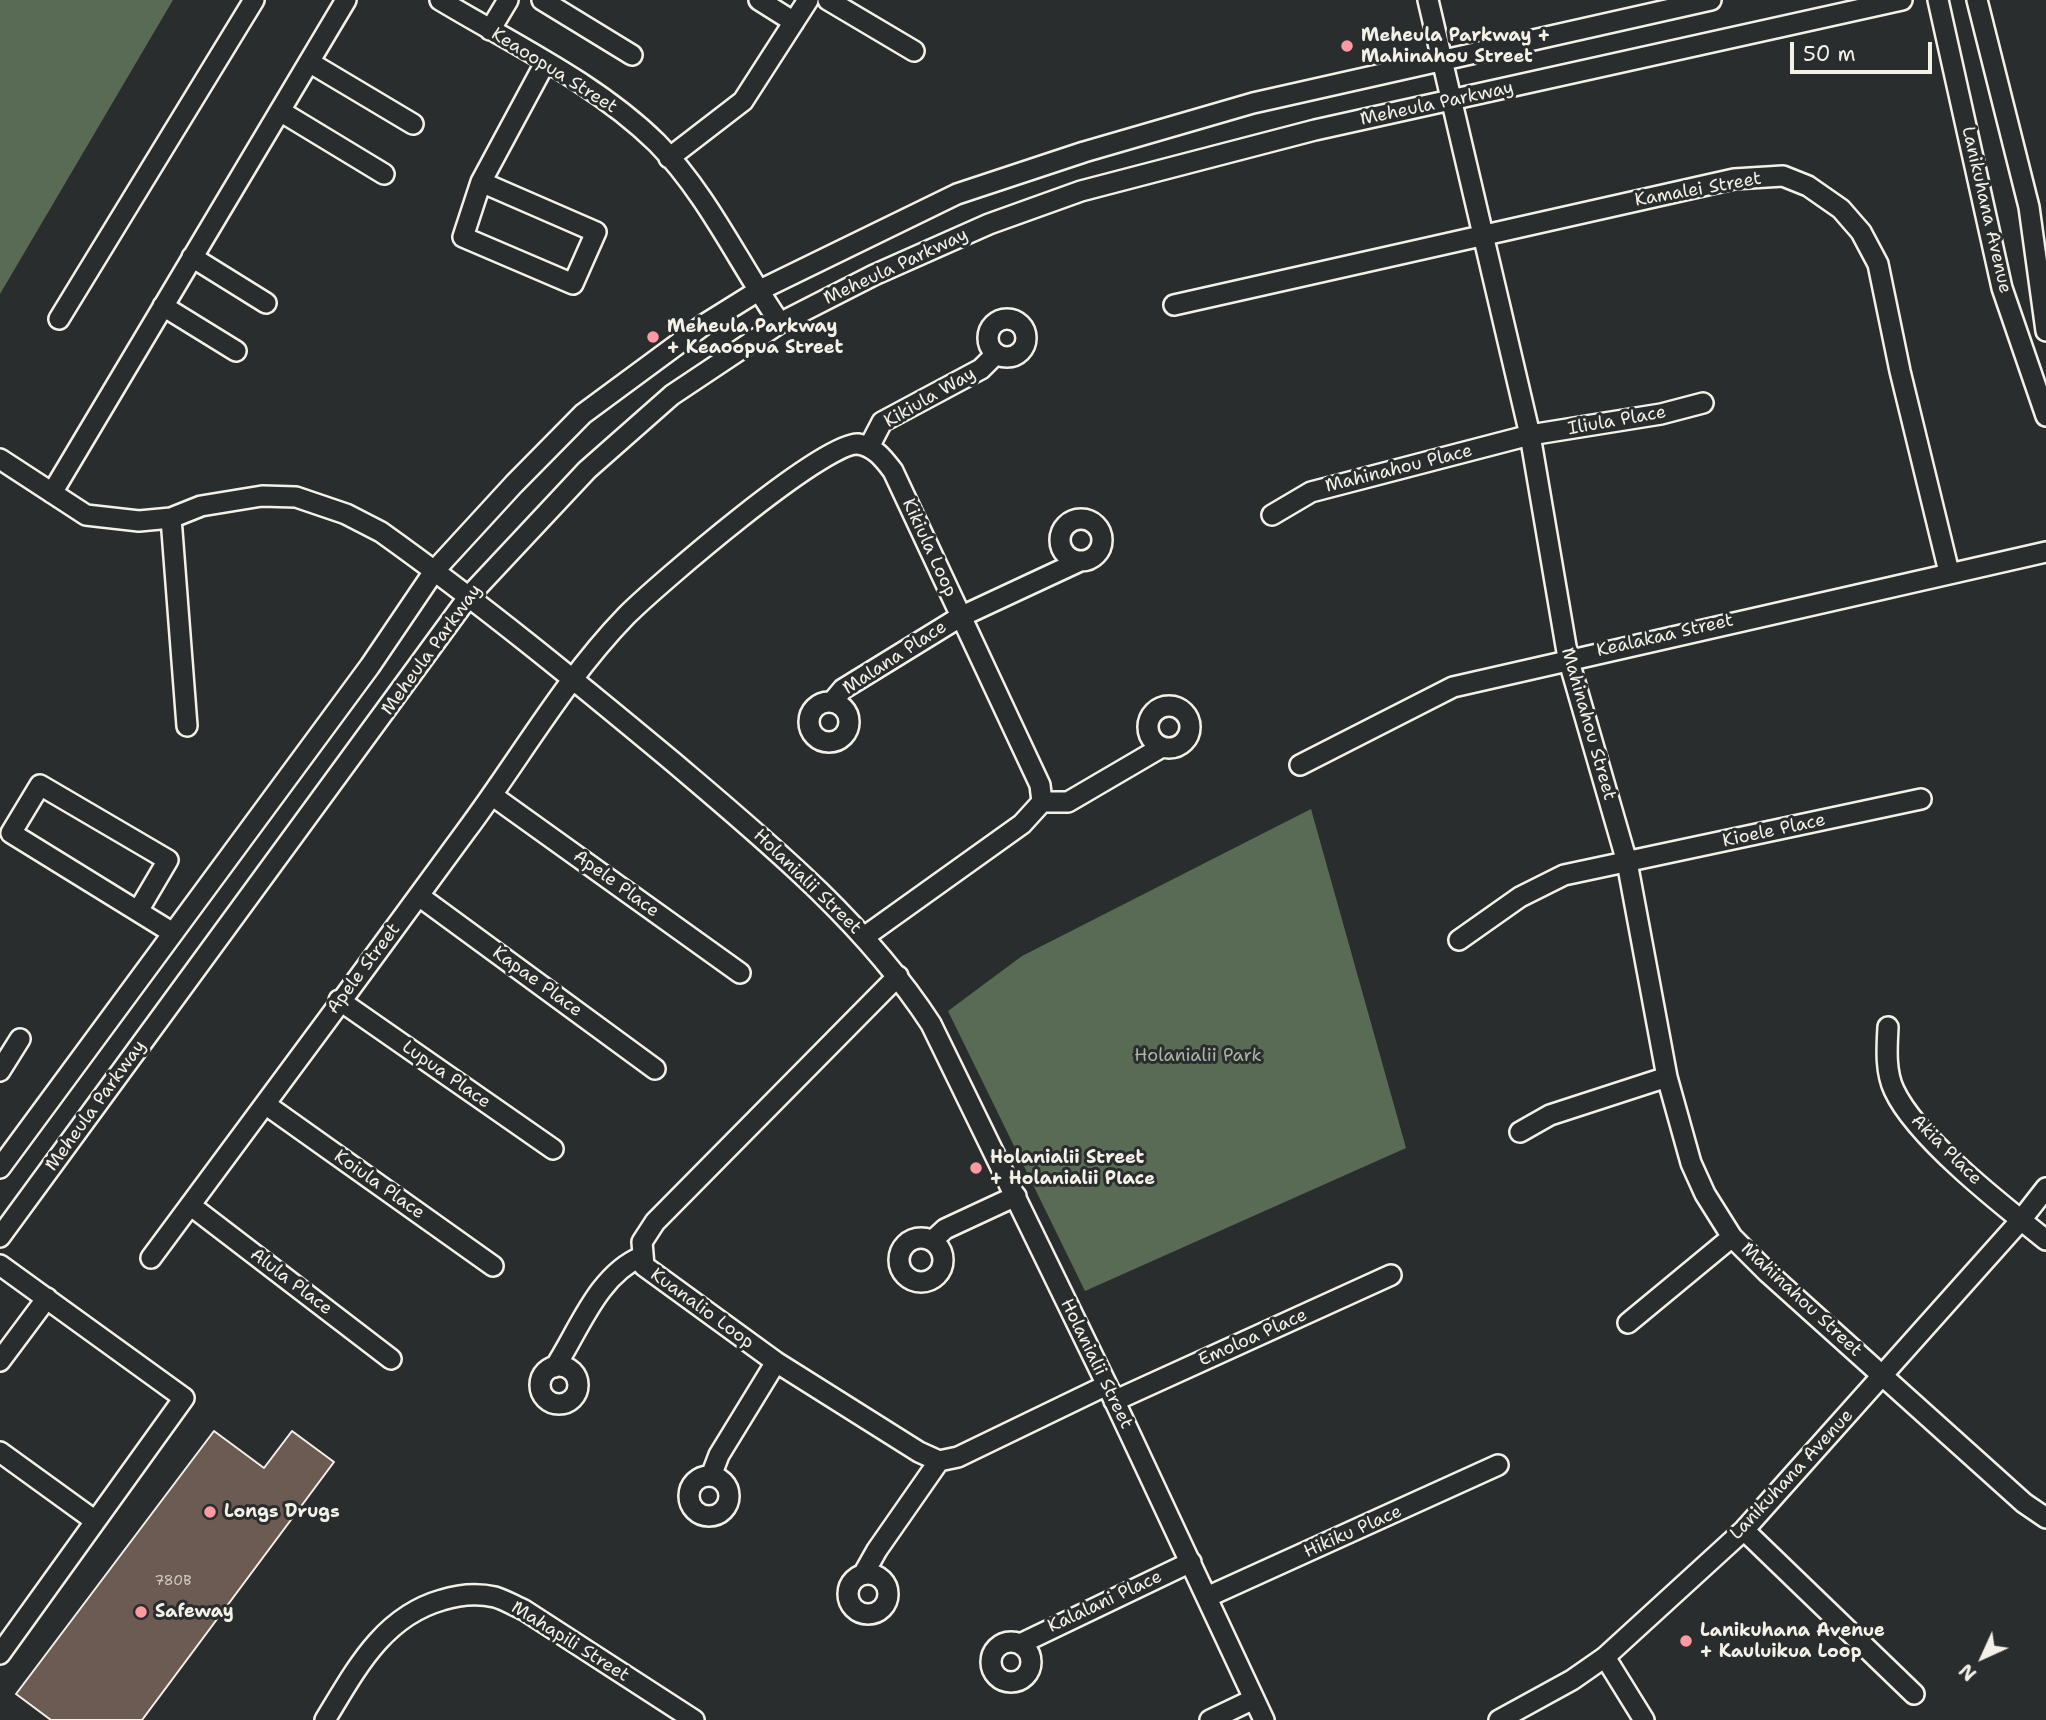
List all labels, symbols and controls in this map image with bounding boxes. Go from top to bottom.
street label: Keaoopua Street [487,24,621,118]
place label: Meheula Parkway + Mahinahou Street [1361,25,1550,68]
scale bar [1794,28,1936,72]
marker: Meheula Parkway + Mahinahou Street [1339,38,1355,54]
text: 50 m [1803,40,1856,68]
street label: Meheula Parkway [1358,77,1516,131]
street label: Lanikuhana Avenue [1956,124,2016,296]
street label: Kamalei Street [1633,168,1763,212]
street label: Meheula Parkway [821,224,971,310]
place label: Meheula Parkway + Keaoopua Street [667,316,843,358]
marker: Meheula Parkway + Keaoopua Street [645,329,661,345]
street label: Kikiula Way [880,363,980,433]
street label: Iliula Place [1566,402,1668,440]
street label: Mahinahou Place [1323,440,1475,498]
street label: Kikiula Loop [897,496,961,600]
street label: Meheula Parkway [377,580,487,720]
street label: Kealakaa Street [1594,610,1736,662]
street label: Malana Place [839,617,951,699]
street label: Mahinahou Street [1556,645,1620,803]
street label: Kioele Place [1721,810,1827,852]
street label: Holanialii Street [749,825,865,939]
street label: Apele Place [569,846,663,922]
street label: Apele Street [323,919,405,1019]
street label: Kapae Place [488,942,586,1022]
street label: Meheula Parkway [41,1036,151,1176]
street label: Lupua Place [398,1037,494,1113]
park label: Holanialii Park [1134,1045,1262,1067]
street label: Akia Place [1906,1110,1986,1190]
street label: Koiula Place [330,1146,428,1224]
place label: Holanialii Street + Holanialii Place [990,1147,1155,1190]
marker: Holanialii Street + Holanialii Place [968,1160,984,1176]
street label: Mahinahou Street [1736,1238,1866,1362]
street label: Alula Place [246,1244,336,1320]
street label: Kuanalio Loop [646,1264,758,1354]
street label: Holanialii Street [1055,1296,1137,1432]
street label: Emoloa Place [1196,1304,1310,1372]
street label: Lanikuhana Avenue [1726,1405,1858,1545]
place label: Longs Drugs [224,1501,340,1523]
street label: Hikiku Place [1301,1501,1405,1563]
marker: Longs Drugs [202,1504,218,1520]
street label: Kalalani Place [1045,1566,1165,1638]
house number: 780B [155,1573,191,1589]
street label: Mahapili Street [507,1597,633,1687]
place label: Safeway [155,1601,234,1623]
marker: Safeway [133,1604,149,1620]
place label: Lanikuhana Avenue + Kauluikua Loop [1700,1620,1885,1662]
north arrow [1948,1622,2018,1692]
marker: Lanikuhana Avenue + Kauluikua Loop [1678,1633,1694,1649]
text: N [1954,1658,1982,1686]

